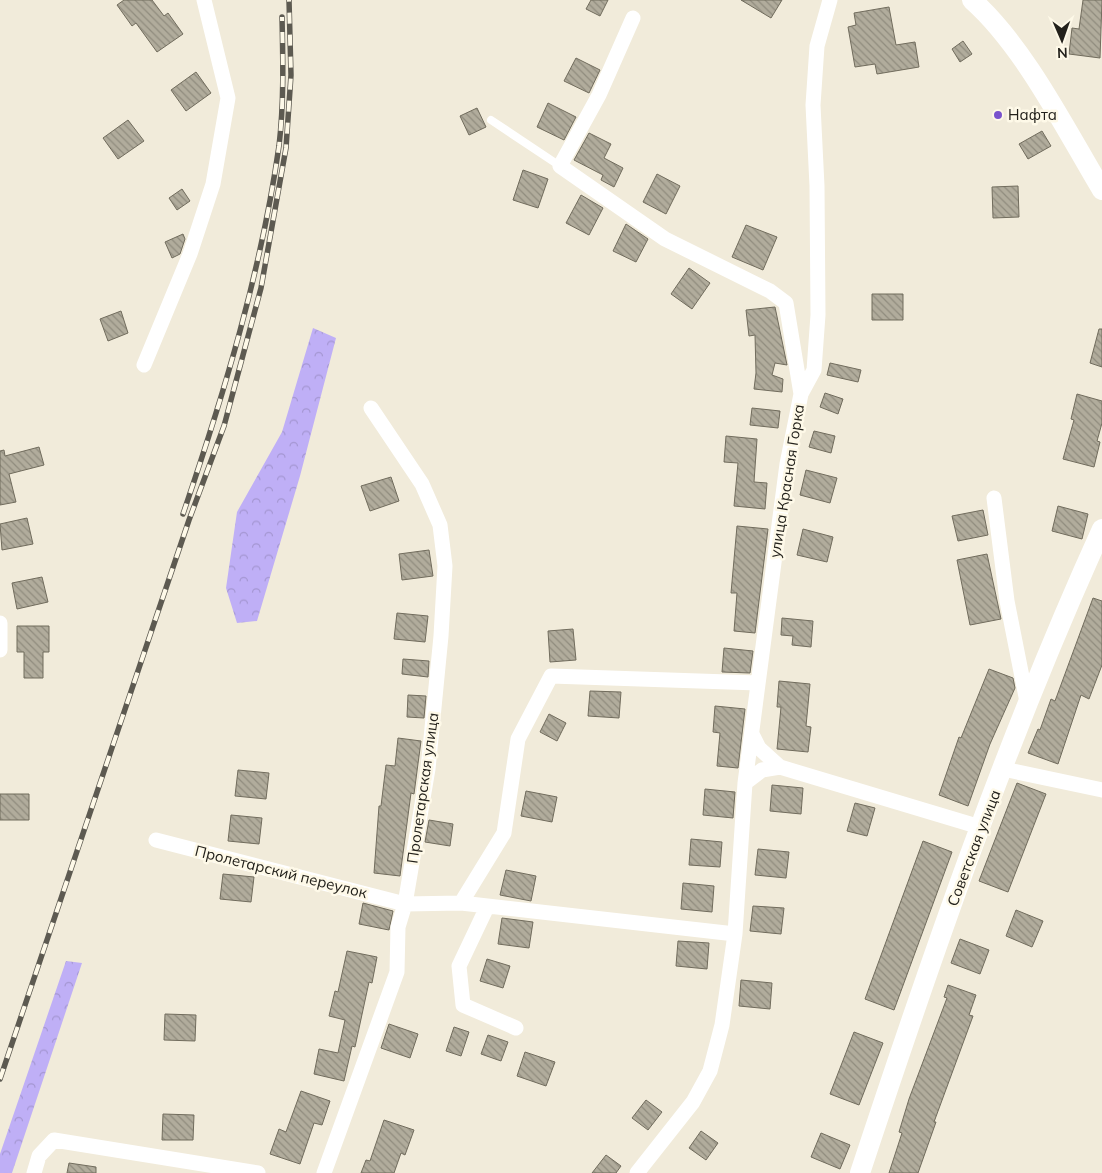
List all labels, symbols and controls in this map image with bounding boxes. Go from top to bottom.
north arrow [1037,15,1087,65]
text: N [1057,44,1068,62]
place label: Нафта [1008,105,1057,124]
marker: Нафта [992,109,1004,121]
street label: улица Красная Горка [765,403,808,559]
street label: Пролетарская улица [403,711,442,865]
street label: Советская улица [943,787,1004,909]
street label: Пролетарский переулок [193,841,370,902]

